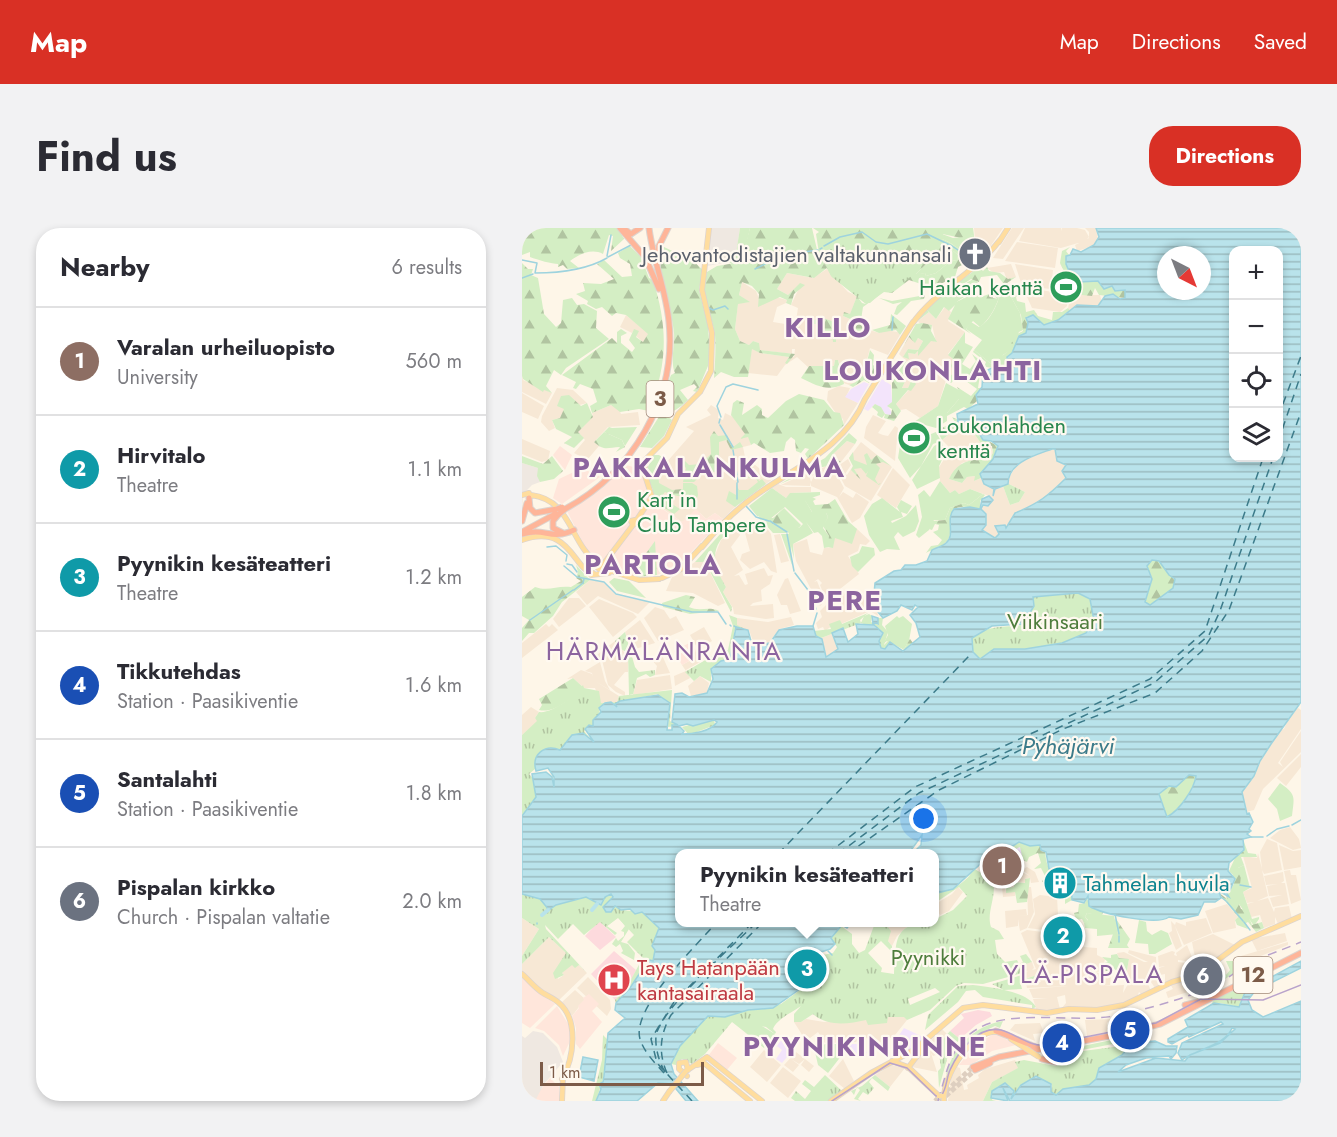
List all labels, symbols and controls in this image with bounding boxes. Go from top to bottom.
text: Map [30,22,87,63]
text: Map [1060,27,1099,57]
text: Directions [1132,27,1221,57]
text: Saved [1254,27,1307,57]
text: Find us [36,126,177,187]
button: Directions [1149,126,1301,186]
church icon: Jehovantodistajien valtakunnansali [957,236,993,272]
place label: Jehovantodistajien valtakunnansali [639,238,952,270]
north arrow [1157,246,1211,300]
map controls [1229,246,1283,462]
button: + [1229,246,1283,300]
text: Nearby [60,248,149,286]
text: 6 results [392,253,462,282]
sports icon: Haikan kenttä [1048,269,1084,305]
place label: Haikan kenttä [919,271,1043,303]
button: − [1229,300,1283,354]
district label: KILLO [784,307,872,348]
text: Varalan urheiluopisto [117,331,335,363]
text: 1 [74,347,85,376]
text: 560 m [406,347,462,376]
district label: LOUKONLAHTI [823,350,1043,391]
button: locate [1229,354,1283,408]
text: University [117,363,198,392]
road number: 3 [646,381,674,417]
button: layers [1229,408,1283,462]
place label: Loukonlahden kenttä [937,409,1066,466]
sports icon: Loukonlahden kenttä [896,420,932,456]
text: Hirvitalo [117,439,206,471]
district label: PAKKALANKULMA [572,447,846,488]
text: 2 [73,455,86,484]
text: 1.1 km [408,455,462,484]
text: Theatre [117,471,178,500]
place label: Kart in Club Tampere [637,483,766,540]
sports icon: Kart in Club Tampere [596,494,632,530]
district label: PARTOLA [584,544,722,585]
text: Pyynikin kesäteatteri [117,547,331,579]
text: 3 [73,563,86,592]
text: 1.2 km [405,563,462,592]
text: Theatre [117,579,178,608]
district label: PERE [807,580,883,621]
park label: Viikinsaari [1007,605,1103,637]
district label: HÄRMÄLÄNRANTA [546,632,782,670]
text: Tikkutehdas [117,655,241,687]
text: 4 [73,671,86,700]
text: 1.6 km [405,671,462,700]
text: Station · Paasikiventie [117,687,298,716]
water label: Pyhäjärvi [1022,728,1115,763]
text: Santalahti [117,763,218,795]
text: 5 [73,779,86,808]
text: 1.8 km [406,779,462,808]
text: Station · Paasikiventie [117,795,298,824]
your location [909,804,938,833]
pin: 1 [982,844,1022,888]
popup [675,849,939,927]
text: Pyynikin kesäteatteri [700,858,914,890]
building icon: Tahmelan huvila [1042,865,1078,901]
place label: Tahmelan huvila [1083,867,1230,899]
text: Pispalan kirkko [117,871,275,903]
text: 6 [73,887,86,916]
text: 2.0 km [402,887,462,916]
text: Theatre [700,890,761,919]
text: Church · Pispalan valtatie [117,903,330,932]
pin: 2 [1044,914,1082,958]
park label: Pyynikki [891,941,965,973]
pin: 3 [788,946,826,992]
place label: Tays Hatanpään kantasairaala [637,951,780,1008]
pin: 6 [1184,954,1222,999]
district label: YLÄ-PISPALA [1004,955,1164,993]
road number: 12 [1234,957,1272,993]
hospital icon: Tays Hatanpään kantasairaala [596,962,632,998]
pin: 5 [1110,1008,1150,1052]
pin: 4 [1042,1020,1082,1066]
district label: PYYNIKINRINNE [743,1026,987,1067]
scale bar [540,1059,704,1086]
text: 1 km [549,1061,581,1084]

